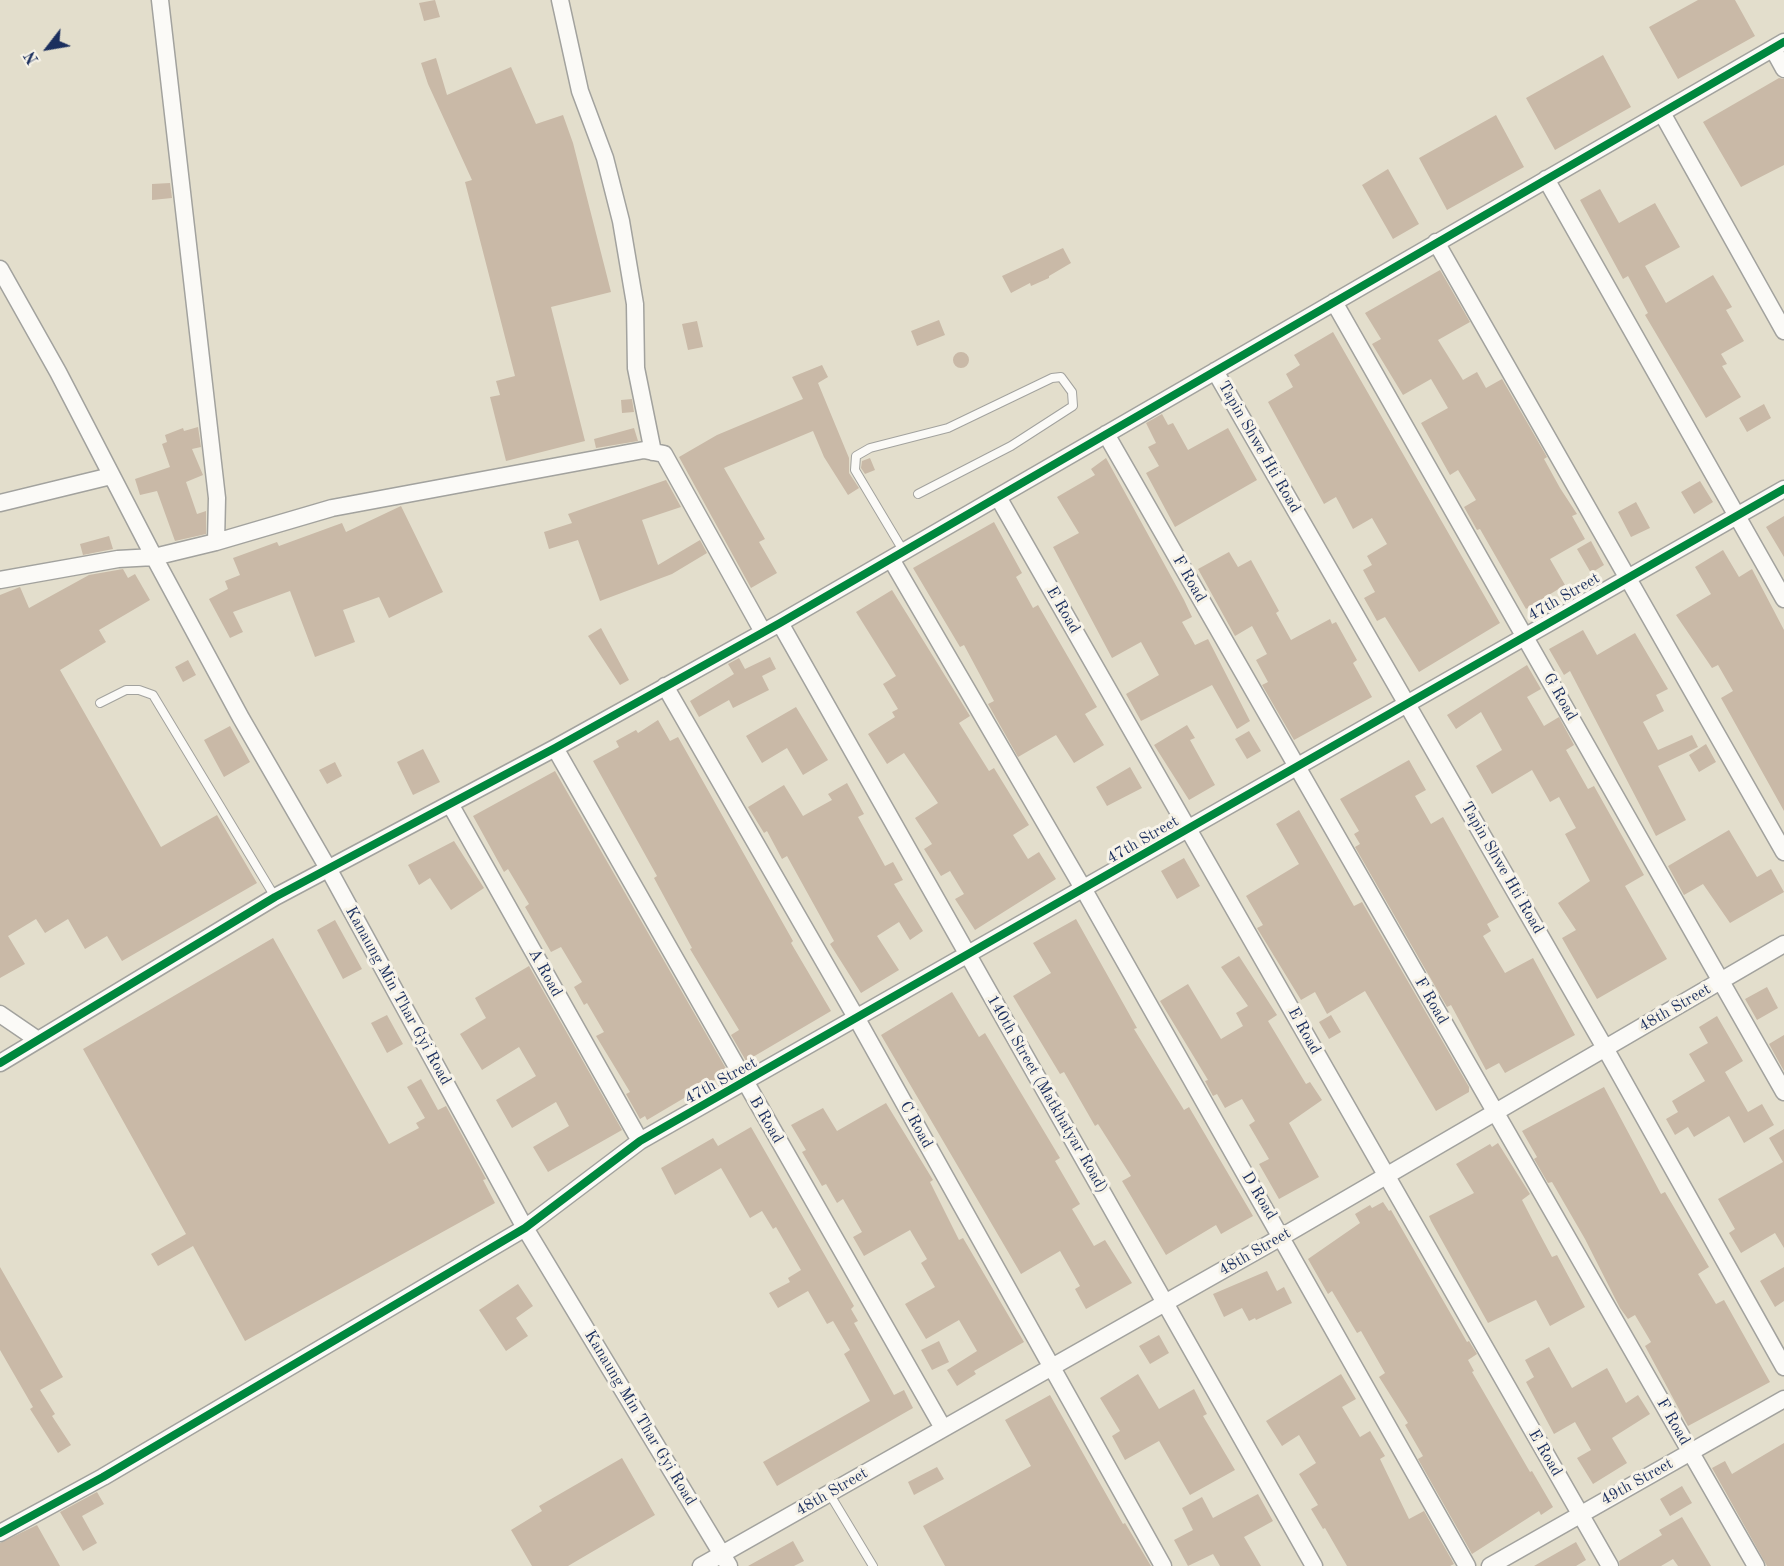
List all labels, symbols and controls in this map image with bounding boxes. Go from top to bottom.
north arrow [18,18,78,78]
text: N [23,48,43,67]
street label: Tapin Shwe Hti Road [1213,378,1305,516]
street label: F Road [1168,552,1210,606]
street label: 47th Street [1525,569,1603,625]
street label: E Road [1042,583,1084,637]
street label: G Road [1539,670,1581,724]
street label: Tapin Shwe Hti Road [1456,799,1548,937]
street label: 47th Street [1104,812,1182,868]
street label: Kanaung Min Thar Gyi Road [341,903,455,1089]
street label: A Road [524,945,566,1001]
street label: F Road [1410,974,1452,1028]
street label: 48th Street [1636,980,1714,1036]
street label: 140th Street (Matkhatyar Road) [982,992,1112,1196]
street label: E Road [1283,1004,1325,1058]
street label: 47th Street [681,1053,761,1109]
street label: B Road [745,1093,787,1147]
street label: C Road [895,1098,937,1152]
street label: D Road [1237,1169,1281,1223]
street label: 48th Street [1216,1224,1294,1280]
street label: Kanaung Min Thar Gyi Road [580,1327,700,1509]
street label: F Road [1652,1395,1694,1449]
street label: E Road [1524,1426,1566,1480]
street label: 49th Street [1597,1454,1677,1510]
street label: 48th Street [793,1464,871,1520]

